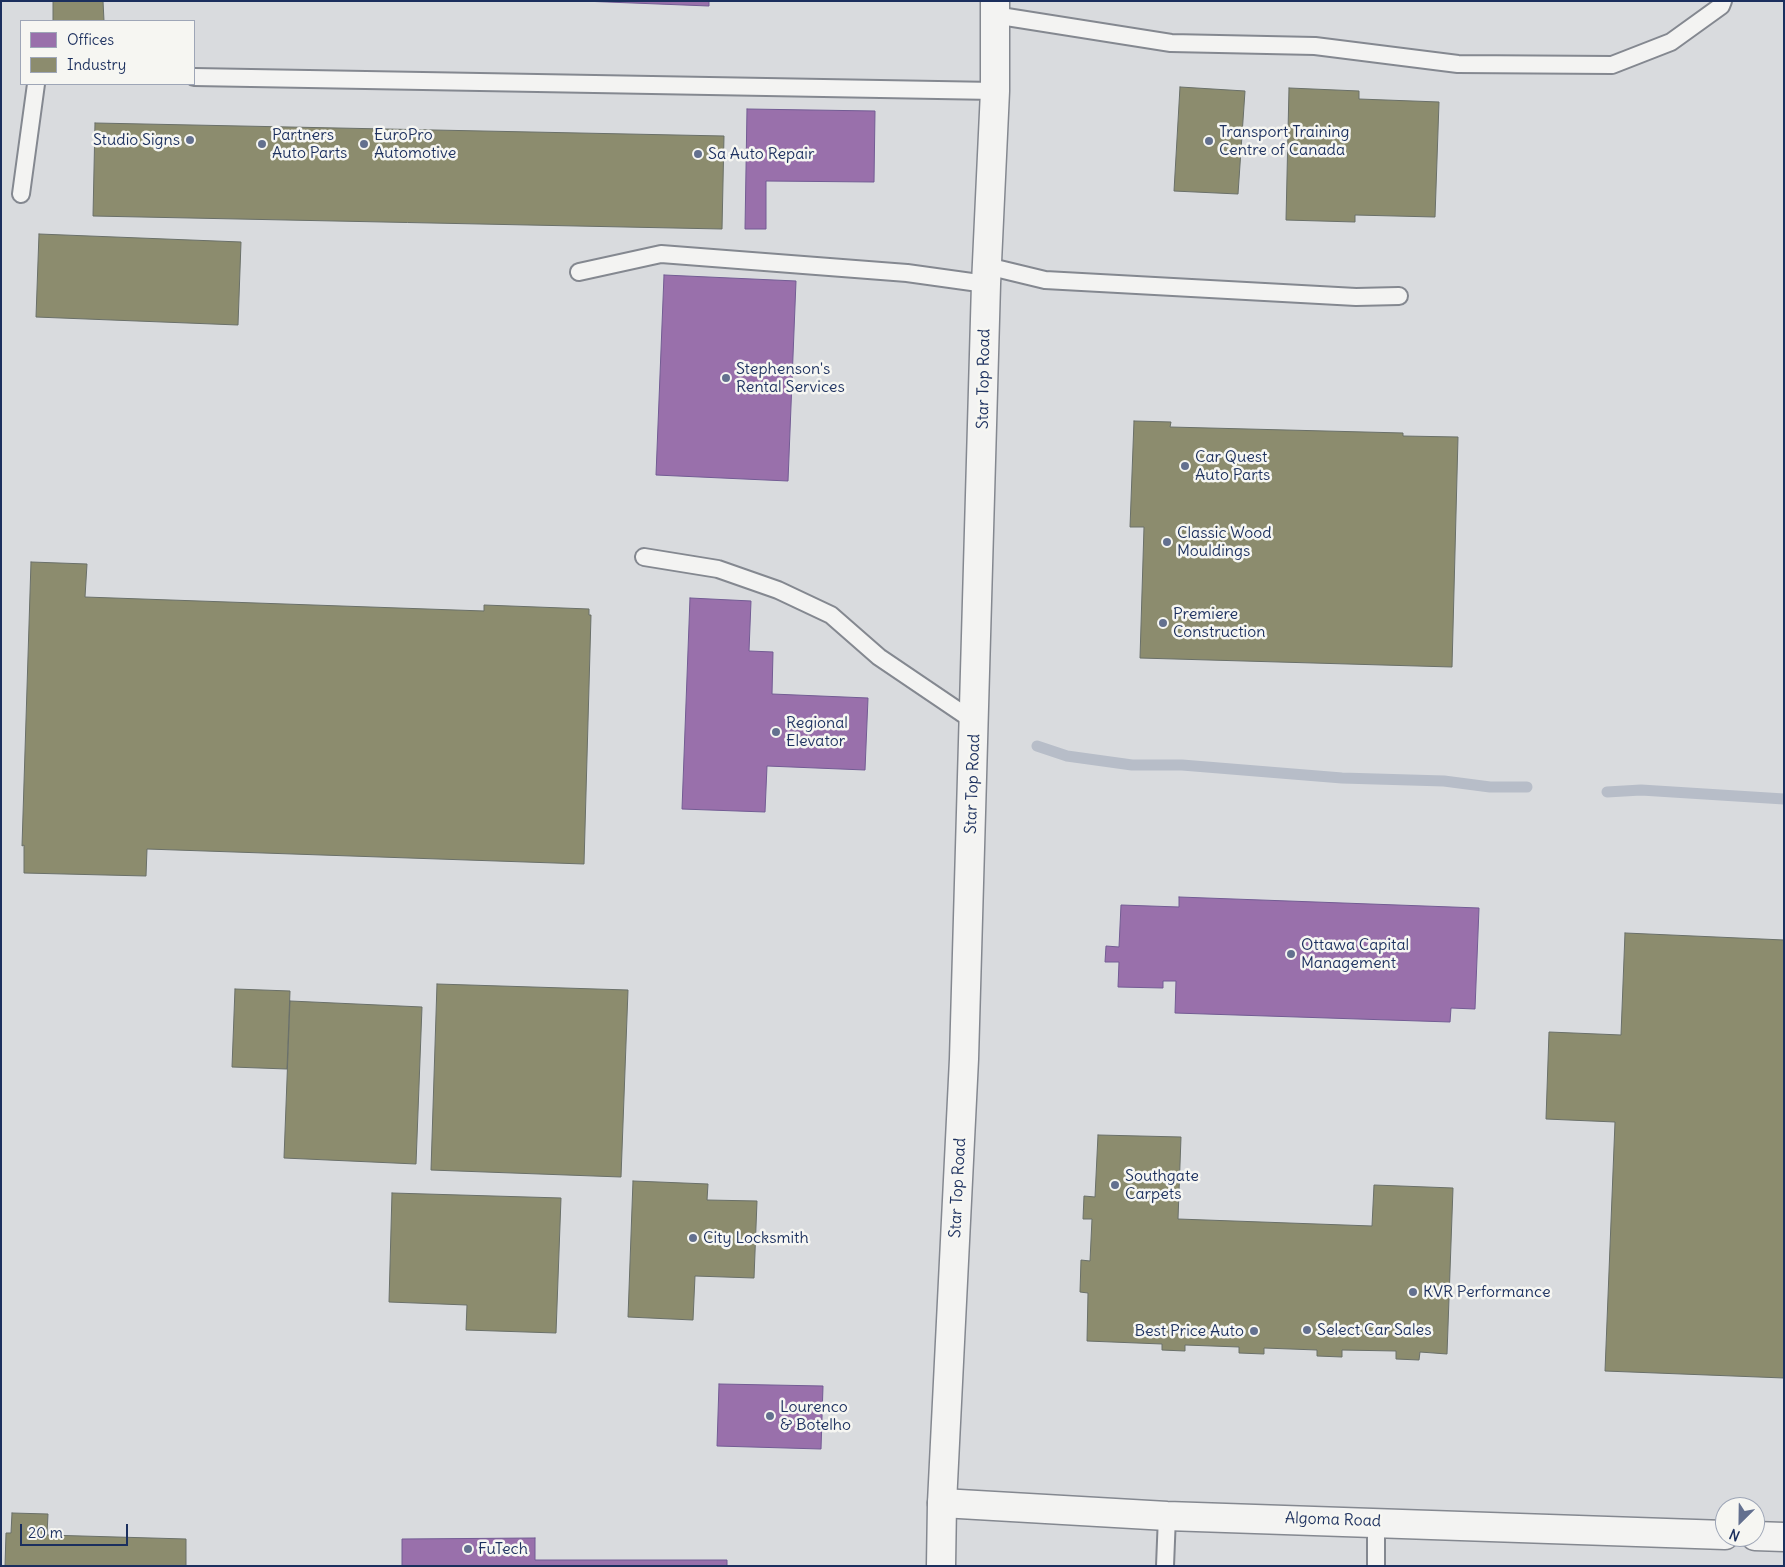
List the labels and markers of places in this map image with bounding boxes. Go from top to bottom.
place label: Transport Training Centre of Canada [1219,122,1350,160]
place label: Partners Auto Parts [272,125,347,163]
place label: EuroPro Automotive [374,125,456,163]
place label: Studio Signs [93,130,180,150]
marker: Studio Signs [184,134,196,146]
marker: Transport Training Centre of Canada [1203,135,1215,147]
marker: Partners Auto Parts [256,138,268,150]
marker: EuroPro Automotive [358,138,370,150]
place label: Sa Auto Repair [708,144,814,164]
marker: Sa Auto Repair [692,148,704,160]
place label: Stephenson's Rental Services [736,359,845,397]
marker: Stephenson's Rental Services [720,372,732,384]
place label: Car Quest Auto Parts [1195,447,1270,485]
marker: Car Quest Auto Parts [1179,460,1191,472]
place label: Classic Wood Mouldings [1177,523,1272,561]
marker: Classic Wood Mouldings [1161,536,1173,548]
place label: Premiere Construction [1173,604,1265,642]
marker: Premiere Construction [1157,617,1169,629]
place label: Regional Elevator [786,713,848,751]
marker: Regional Elevator [770,726,782,738]
place label: Ottawa Capital Management [1301,935,1409,973]
marker: Ottawa Capital Management [1285,948,1297,960]
place label: Southgate Carpets [1125,1166,1199,1204]
marker: Southgate Carpets [1109,1179,1121,1191]
place label: City Locksmith [703,1228,809,1248]
marker: City Locksmith [687,1232,699,1244]
place label: KVR Performance [1423,1282,1551,1302]
marker: KVR Performance [1407,1286,1419,1298]
place label: Select Car Sales [1317,1320,1431,1340]
place label: Best Price Auto [1134,1321,1244,1341]
marker: Select Car Sales [1301,1324,1313,1336]
marker: Best Price Auto [1248,1325,1260,1337]
place label: Lourenco & Botelho [780,1397,851,1435]
marker: Lourenco & Botelho [764,1410,776,1422]
place label: FuTech [478,1539,528,1559]
marker: FuTech [462,1543,474,1555]

